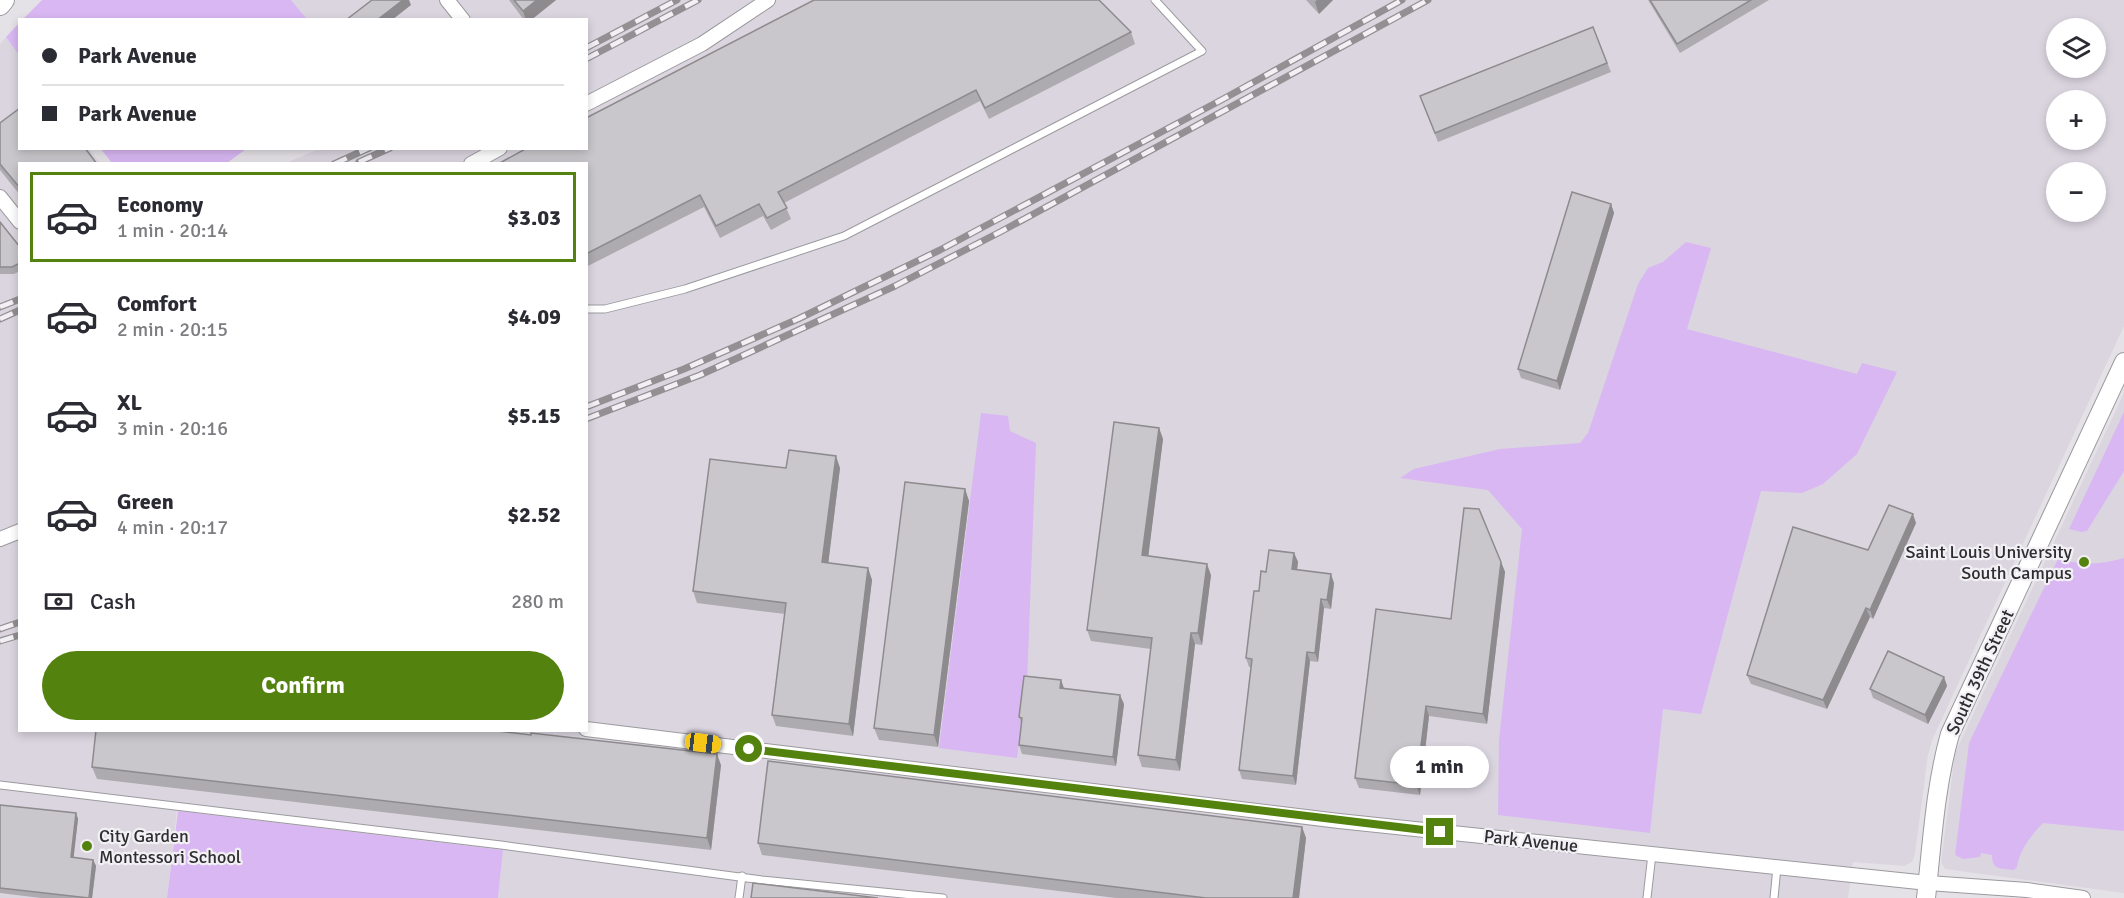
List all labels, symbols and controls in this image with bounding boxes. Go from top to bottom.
map controls [2046,18,2106,222]
button: layers [2046,18,2106,78]
text: Park Avenue [78,42,197,69]
button: + [2046,90,2106,150]
text: Park Avenue [78,100,197,127]
button: − [2046,162,2106,222]
icon: car [45,190,99,244]
text: Economy [117,191,203,218]
text: $3.03 [507,204,561,231]
text: 1 min · 20:14 [117,218,228,243]
icon: car [45,289,99,343]
text: Comfort [117,290,197,317]
text: $4.09 [507,303,561,330]
text: 2 min · 20:15 [117,317,228,342]
icon: car [45,388,99,442]
text: XL [117,389,142,416]
text: $5.15 [507,402,561,429]
text: 3 min · 20:16 [117,416,228,441]
icon: car [45,487,99,541]
text: Green [117,488,174,515]
text: $2.52 [507,501,561,528]
text: 4 min · 20:17 [117,515,228,540]
place label: Saint Louis University South Campus [1905,541,2073,584]
marker: Saint Louis University South Campus [2077,555,2091,569]
icon: cash [42,585,75,618]
text: Cash [90,588,136,615]
text: 280 m [511,589,564,614]
street label: South 39th Street [1941,606,2019,738]
button: Confirm [42,651,564,720]
car [684,732,722,754]
route start [735,735,762,762]
callout: 1 min [1390,745,1490,787]
text: 1 min [1415,754,1464,779]
route end [1426,818,1453,845]
place label: City Garden Montessori School [99,825,241,868]
street label: Park Avenue [1483,825,1579,857]
marker: City Garden Montessori School [80,839,94,853]

